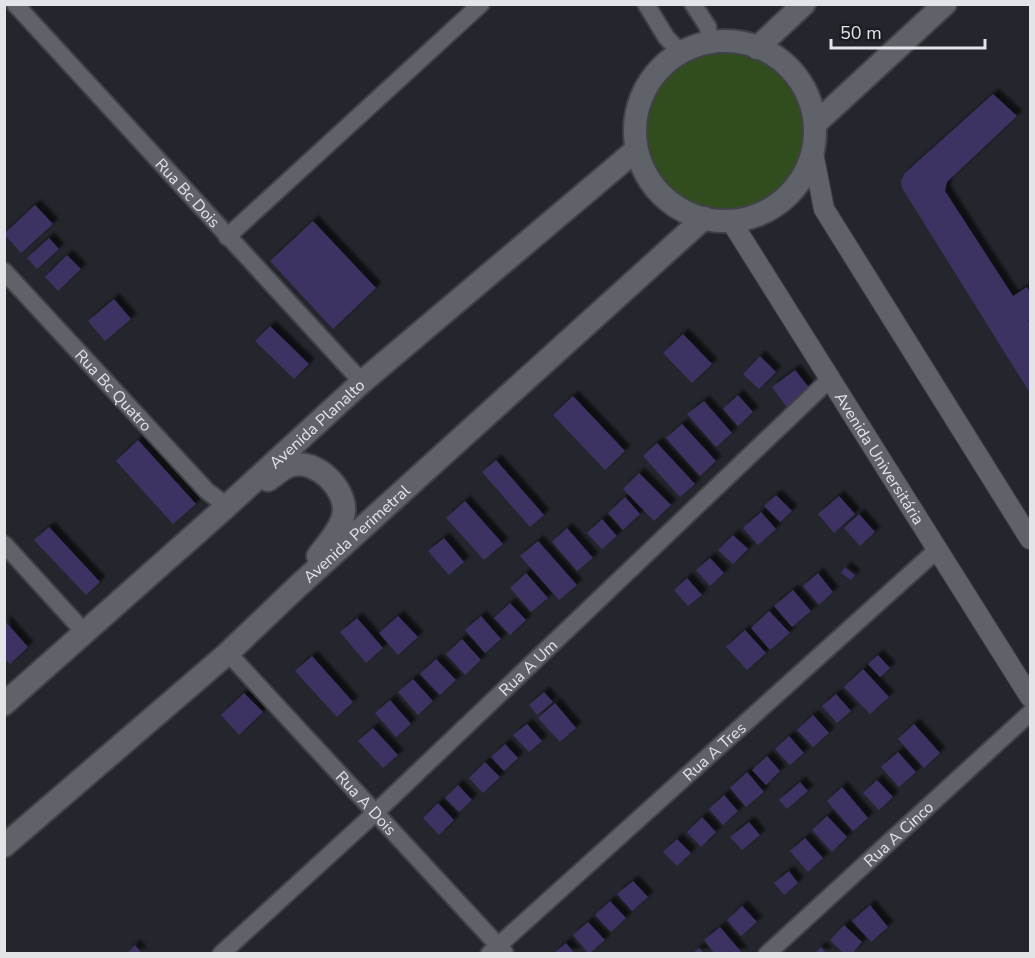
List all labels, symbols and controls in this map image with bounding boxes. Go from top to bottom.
scale bar [831,12,986,50]
text: 50 m [840,21,882,45]
street label: Rua Bc Dois [150,154,225,233]
street label: Rua Bc Quatro [70,345,157,437]
street label: Avenida Planalto [265,375,370,474]
street label: Avenida Universitária [829,388,929,529]
street label: Avenida Perimetral [299,480,415,588]
street label: Rua A Um [494,635,563,701]
street label: Rua A Tres [678,717,751,786]
street label: Rua A Dois [330,767,401,841]
street label: Rua A Cinco [859,797,939,872]

